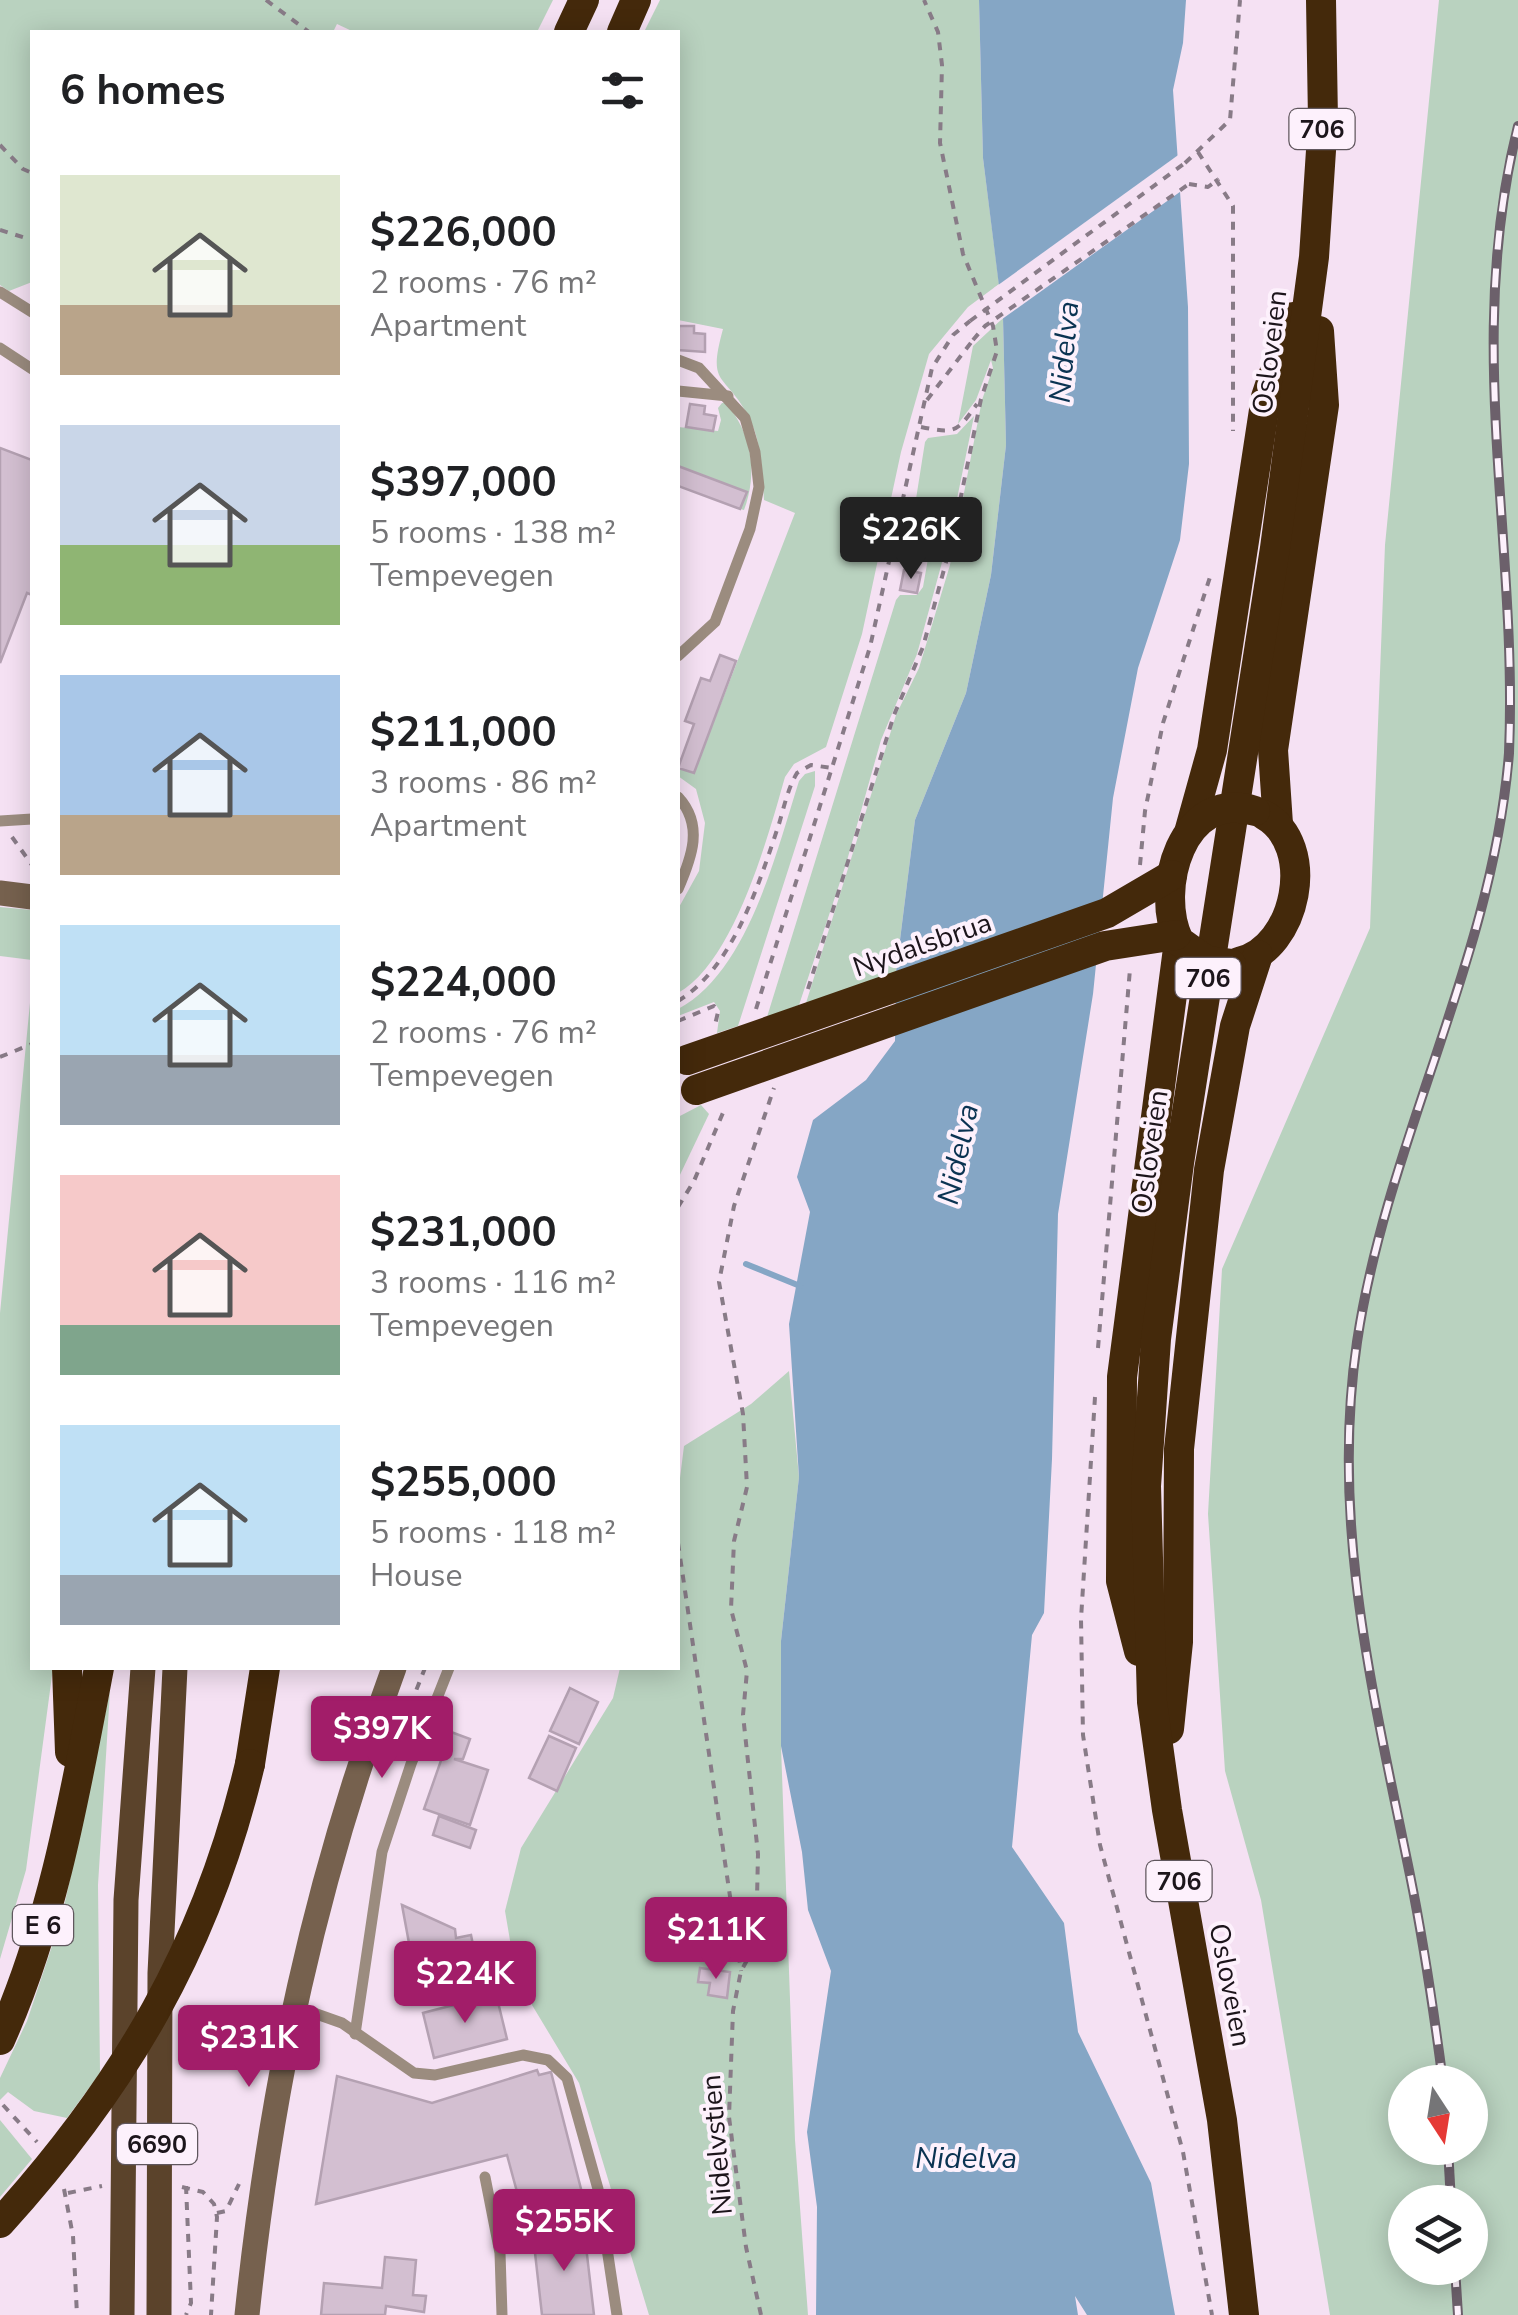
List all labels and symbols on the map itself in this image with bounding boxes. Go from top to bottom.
road number: 706 [1290,109,1354,149]
street label: Osloveien [1244,288,1296,416]
water label: Nidelva [1040,299,1089,405]
pin: $226K [841,497,981,582]
street label: Nydalsbrua [848,903,997,986]
road number: 706 [1176,958,1240,998]
street label: Osloveien [1122,1088,1177,1217]
water label: Nidelva [928,1100,989,1208]
pin: $397K [312,1696,452,1781]
road number: 706 [1146,1861,1212,1901]
pin: $211K [646,1897,786,1982]
road number: E 6 [13,1905,73,1945]
street label: Osloveien [1199,1920,1261,2050]
pin: $224K [395,1941,535,2026]
pin: $231K [179,2005,319,2090]
north arrow [1388,2065,1488,2165]
street label: Nidelvstien [692,2073,742,2217]
road number: 6690 [117,2124,197,2164]
water label: Nidelva [915,2138,1017,2179]
pin: $255K [494,2189,634,2274]

